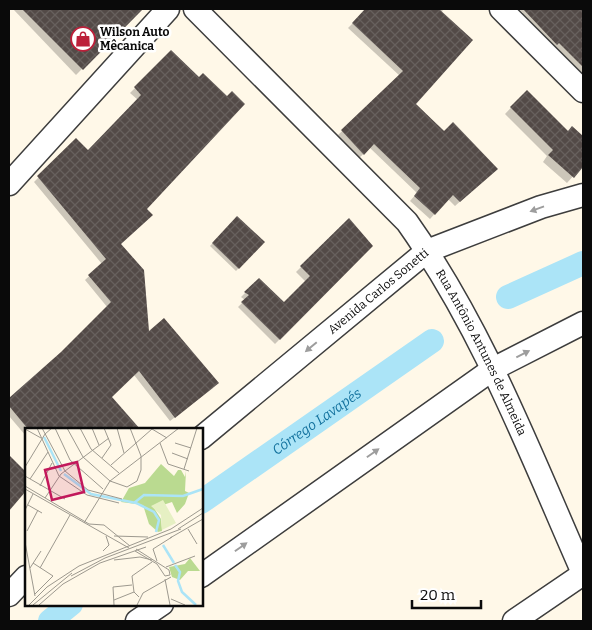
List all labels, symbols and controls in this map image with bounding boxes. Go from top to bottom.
place label: Wilson Auto Mêcanica [100,25,169,53]
shop icon: Wilson Auto Mêcanica [70,26,96,52]
one-way arrow [529,206,544,213]
street label: Avenida Carlos Sonetti [325,246,431,337]
street label: Rua Antônio Antunes de Almeida [433,267,530,438]
one-way arrow [305,341,318,352]
one-way arrow [516,349,530,357]
water label: Córrego Lavapés [269,385,365,459]
inset map [25,428,202,605]
one-way arrow [367,448,380,458]
one-way arrow [234,542,247,553]
scale bar [412,578,481,610]
text: 20 m [420,586,456,604]

